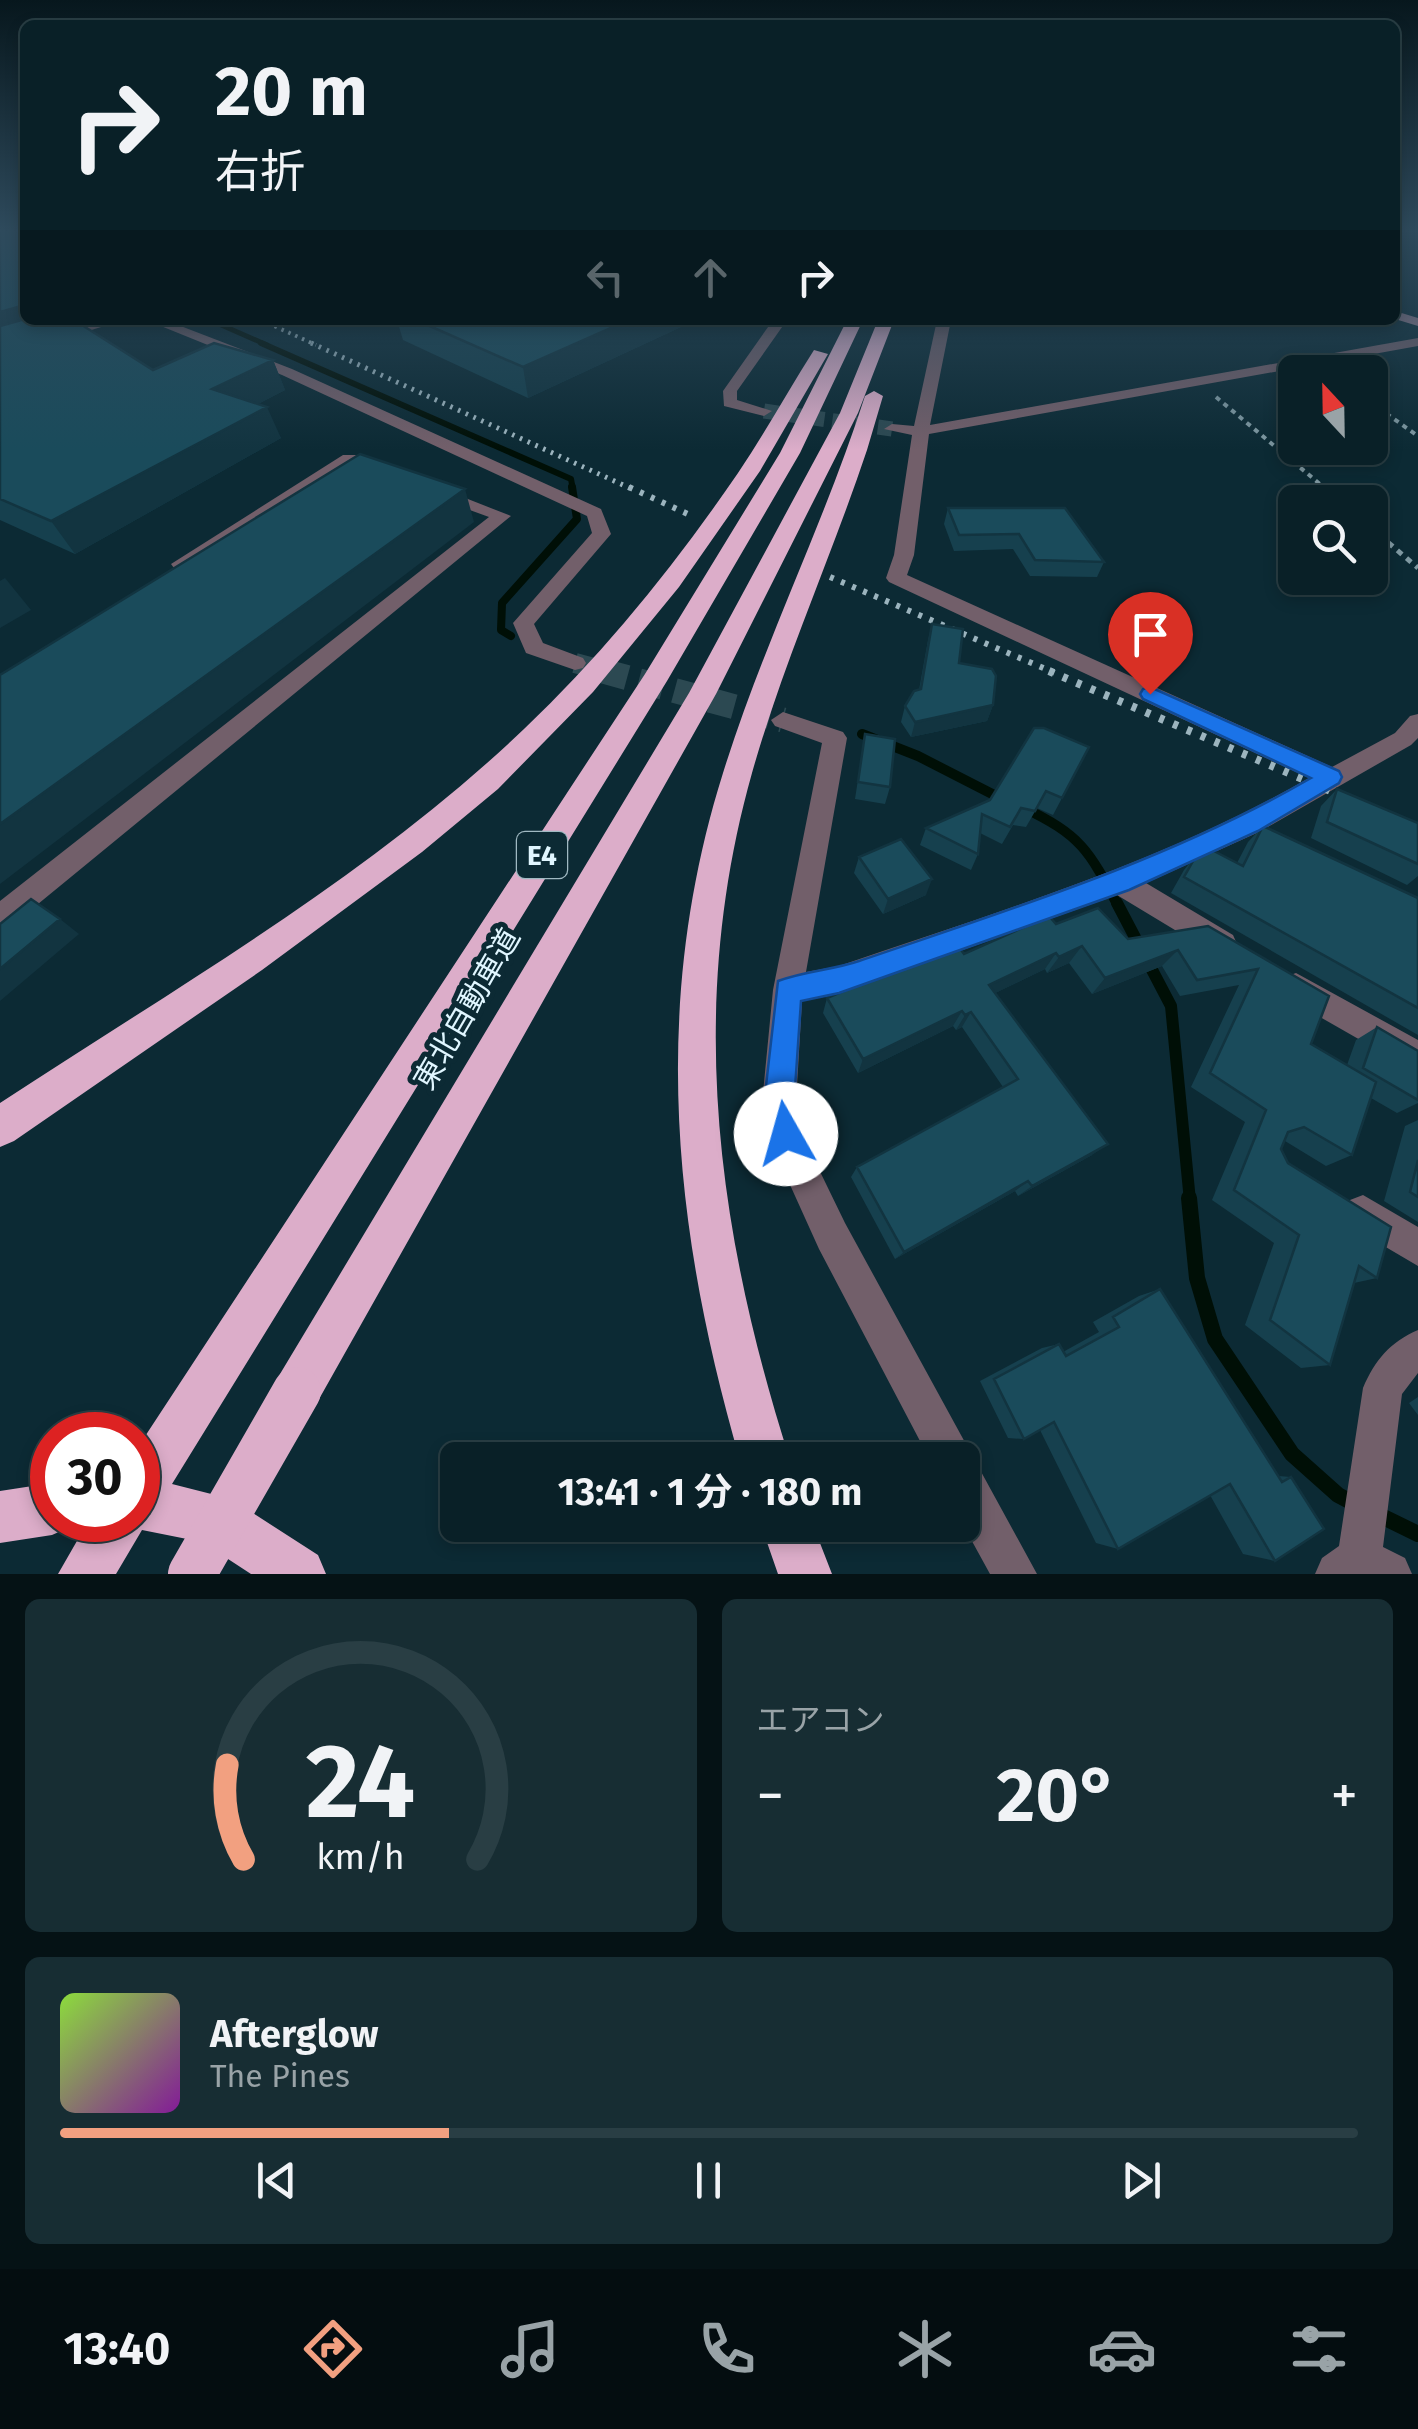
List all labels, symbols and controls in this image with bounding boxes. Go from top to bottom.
text: 20 m [215,50,368,134]
icon: right [50,60,180,190]
text: 右折 [215,145,305,199]
icon: left [578,250,633,305]
icon: ahead [683,250,738,305]
icon: right [788,250,843,305]
north arrow [1278,355,1388,465]
map controls [1278,355,1388,595]
button: search [1278,485,1388,595]
pin [1108,592,1193,695]
icon: arrive [1123,607,1178,662]
road number: E4 [517,832,567,878]
street label: 東北自動車道 [406,922,528,1096]
position arrow [734,1082,838,1186]
speed limit sign: 30 [30,1412,160,1542]
text: 13:41 · 1 分 · 180 m [558,1469,862,1515]
text: エアコン [757,1701,885,1739]
text: 24 [306,1720,416,1845]
text: 20° [996,1751,1118,1841]
text: − [757,1763,784,1829]
text: + [1331,1763,1358,1829]
text: km/h [317,1836,405,1878]
text: Afterglow [210,2011,378,2057]
text: The Pines [210,2057,350,2095]
icon: previous [249,2153,304,2208]
icon: pause [681,2153,736,2208]
icon: next [1114,2153,1169,2208]
icon: directions [298,2314,368,2384]
icon: music [495,2314,565,2384]
icon: phone [692,2314,762,2384]
icon: climate [890,2314,960,2384]
icon: car [1087,2314,1157,2384]
icon: filters [1284,2314,1354,2384]
text: 13:40 [64,2322,170,2376]

